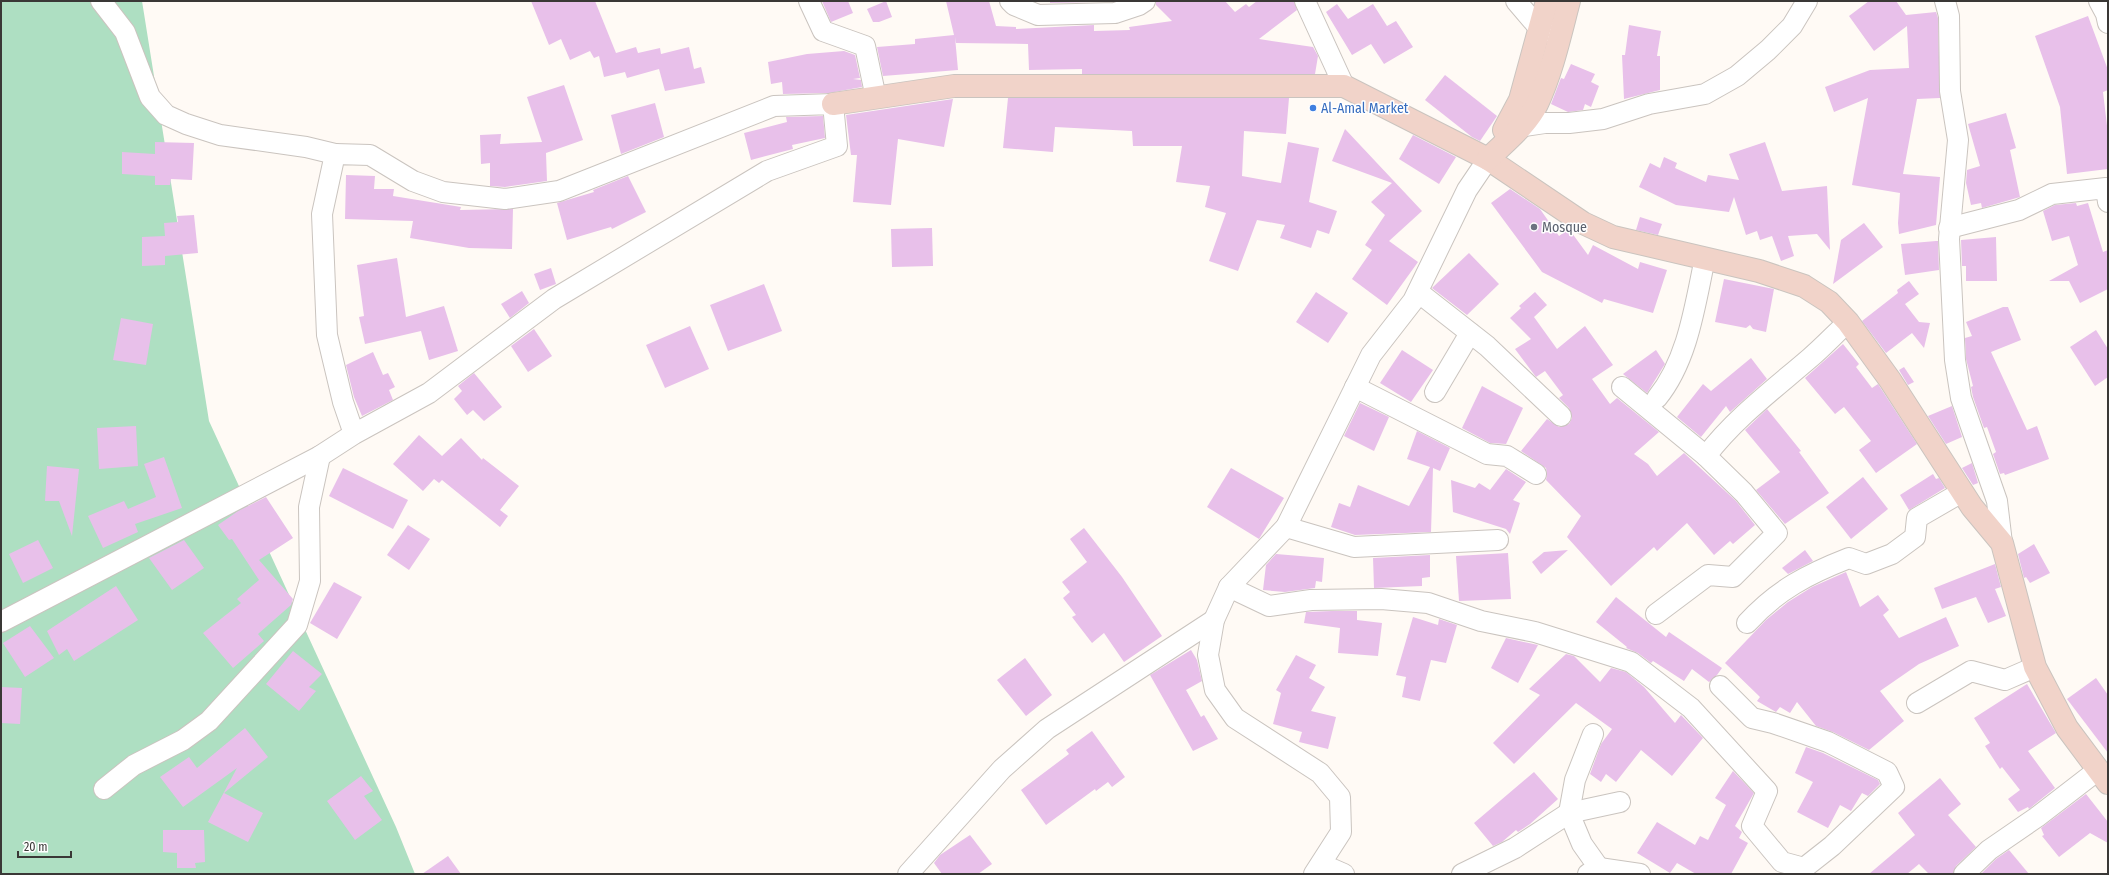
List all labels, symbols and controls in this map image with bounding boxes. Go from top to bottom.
place label: Al-Amal Market [1321,100,1409,117]
marker: Al-Amal Market [1308,103,1318,113]
place label: Mosque [1542,219,1587,236]
marker: Mosque [1529,222,1539,232]
scale bar [18,833,71,859]
text: 20 m [24,840,48,854]

